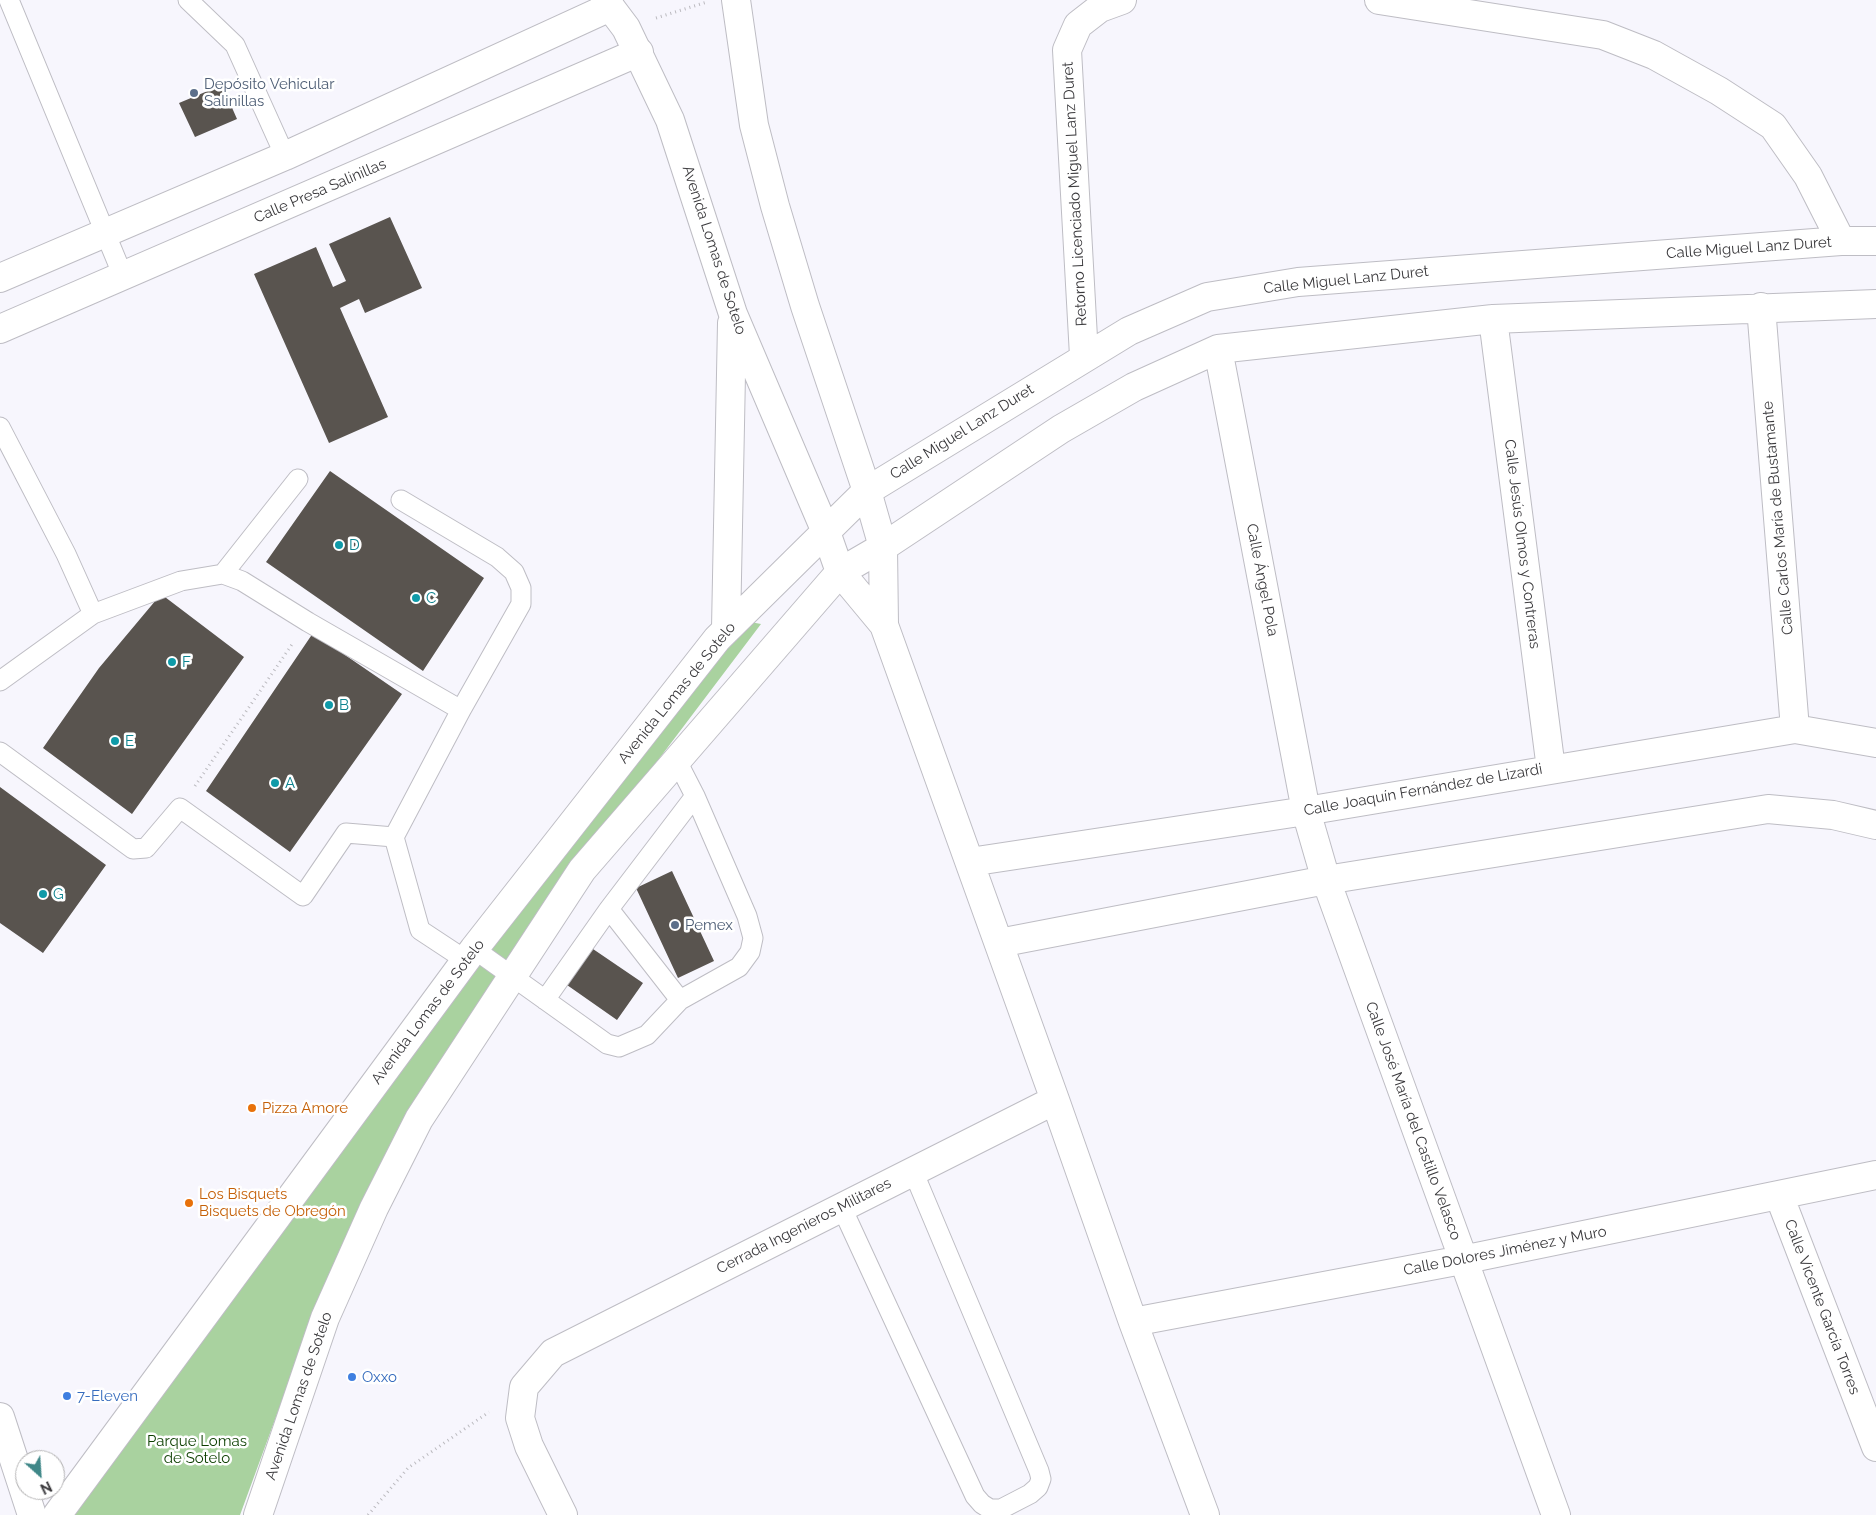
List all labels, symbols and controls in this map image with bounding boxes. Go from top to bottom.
street label: Retorno Licenciado Miguel Lanz Duret [1059,61,1091,327]
place label: Depósito Vehicular Salinillas [204,75,335,110]
marker: Depósito Vehicular Salinillas [188,87,200,99]
street label: Calle Presa Salinillas [251,155,389,227]
street label: Avenida Lomas de Sotelo [678,163,750,337]
street label: Calle Miguel Lanz Duret [1666,233,1832,263]
street label: Calle Miguel Lanz Duret [1263,262,1429,298]
street label: Calle Miguel Lanz Duret [887,380,1037,484]
street label: Calle Carlos María de Bustamante [1759,400,1797,636]
street label: Calle Jesús Olmos y Contreras [1500,438,1544,650]
street label: Calle Ángel Pola [1242,522,1282,638]
place label: D [349,536,360,554]
marker: D [333,539,345,551]
place label: C [426,589,436,607]
marker: C [410,592,422,604]
street label: Avenida Lomas de Sotelo [614,619,740,767]
place label: F [182,653,191,671]
marker: F [166,656,178,668]
place label: B [339,696,349,714]
marker: B [323,699,335,711]
place label: E [125,732,134,750]
marker: E [109,735,121,747]
street label: Calle Joaquín Fernández de Lizardi [1302,760,1544,820]
place label: A [285,774,295,792]
marker: A [269,777,281,789]
place label: G [53,885,64,903]
marker: G [37,888,49,900]
place label: Pemex [685,916,733,934]
marker: Pemex [669,919,681,931]
street label: Avenida Lomas de Sotelo [368,936,488,1088]
street label: Calle José María del Castillo Velasco [1361,999,1465,1243]
place label: Pizza Amore [262,1099,348,1117]
marker: Pizza Amore [246,1102,258,1114]
street label: Cerrada Ingenieros Militares [714,1174,894,1278]
place label: Los Bisquets Bisquets de Obregón [199,1185,346,1220]
marker: Los Bisquets Bisquets de Obregón [183,1197,195,1209]
street label: Calle Vicente García Torres [1780,1217,1864,1397]
street label: Calle Dolores Jiménez y Muro [1402,1222,1608,1280]
street label: Avenida Lomas de Sotelo [262,1310,336,1482]
place label: Oxxo [362,1368,397,1386]
marker: Oxxo [346,1371,358,1383]
place label: 7-Eleven [77,1387,138,1405]
marker: 7-Eleven [61,1390,73,1402]
park label: Parque Lomas de Sotelo [147,1432,247,1467]
north arrow [15,1450,65,1500]
text: N [38,1478,54,1497]

